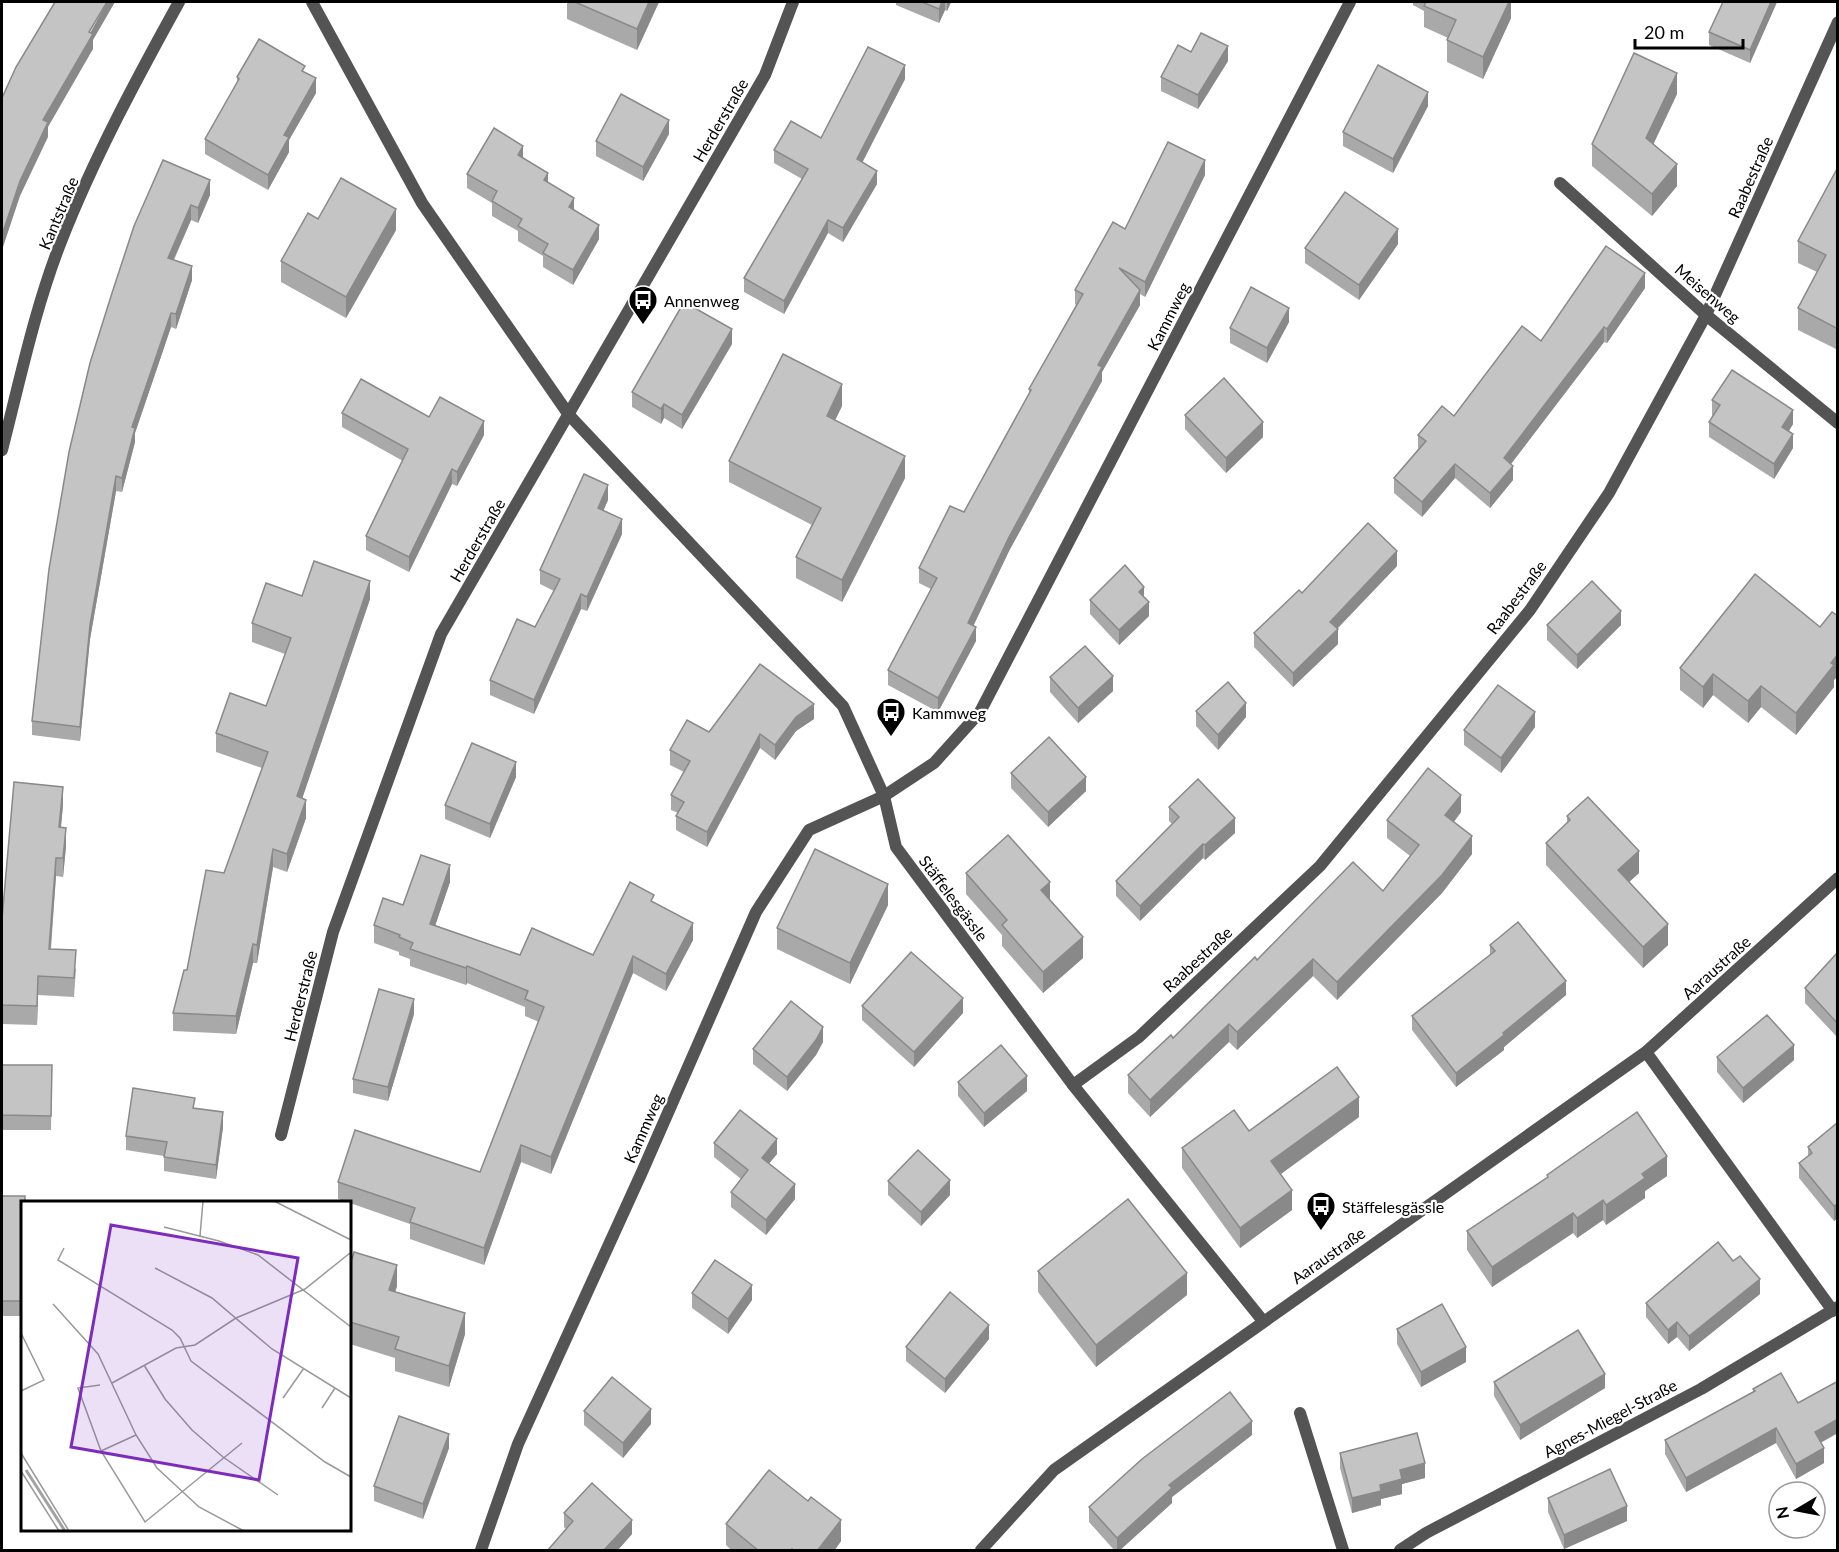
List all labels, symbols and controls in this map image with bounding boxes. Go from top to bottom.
scale bar [1635,12,1743,50]
text: 20 m [1644,21,1684,43]
street label: Herderstraße [688,75,752,165]
street label: Raabestraße [1724,133,1776,221]
street label: Kantstraße [34,174,82,252]
street label: Meisenweg [1671,259,1745,327]
street label: Kammweg [1143,279,1193,353]
bus stop icon: Annenweg [627,284,659,326]
place label: Annenweg [664,291,739,310]
street label: Herderstraße [445,495,509,585]
street label: Raabestraße [1482,556,1550,638]
bus stop icon: Kammweg [875,696,907,738]
place label: Kammweg [912,703,986,722]
street label: Stäffelesgässle [916,851,992,945]
street label: Raabestraße [1159,922,1235,996]
street label: Aaraustraße [1678,931,1754,1003]
street label: Herderstraße [280,949,320,1043]
street label: Kammweg [619,1090,667,1166]
bus stop icon: Stäffelesgässle [1305,1190,1337,1232]
place label: Stäffelesgässle [1342,1197,1444,1216]
inset map [21,1201,351,1531]
street label: Aaraustraße [1288,1223,1368,1287]
street label: Agnes-Miegel-Straße [1540,1375,1680,1461]
north arrow [1767,1480,1827,1540]
text: N [1771,1505,1792,1520]

